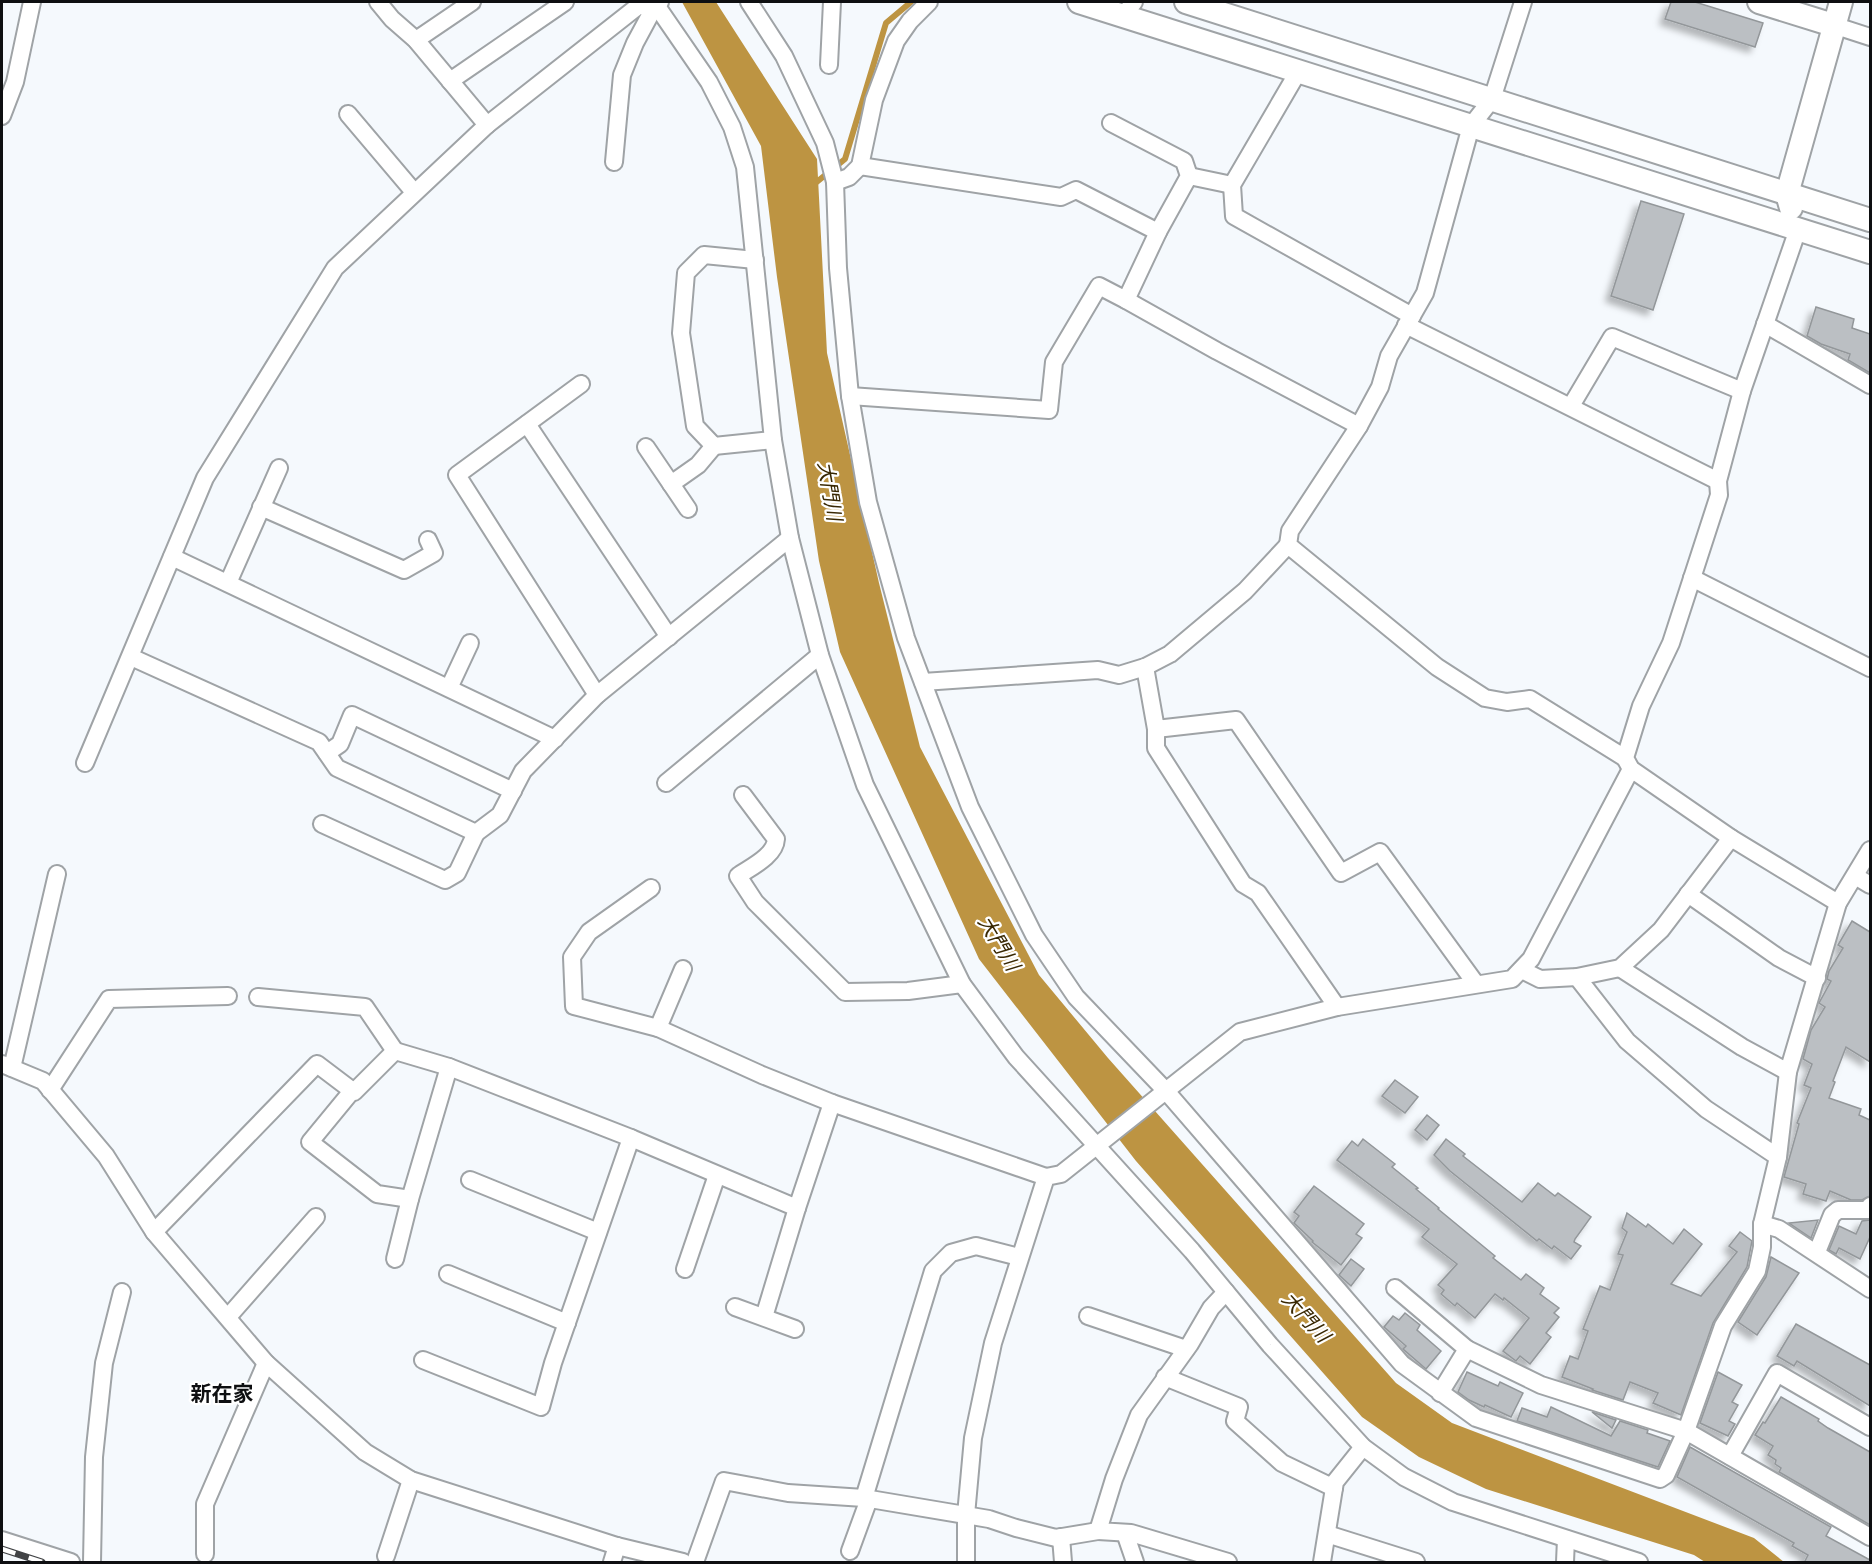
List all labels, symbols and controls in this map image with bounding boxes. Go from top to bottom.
water label: 大門川 [813,459,847,525]
water label: 大門川 [973,911,1026,977]
water label: 大門川 [1277,1287,1336,1349]
district label: 新在家 [191,1382,254,1406]

